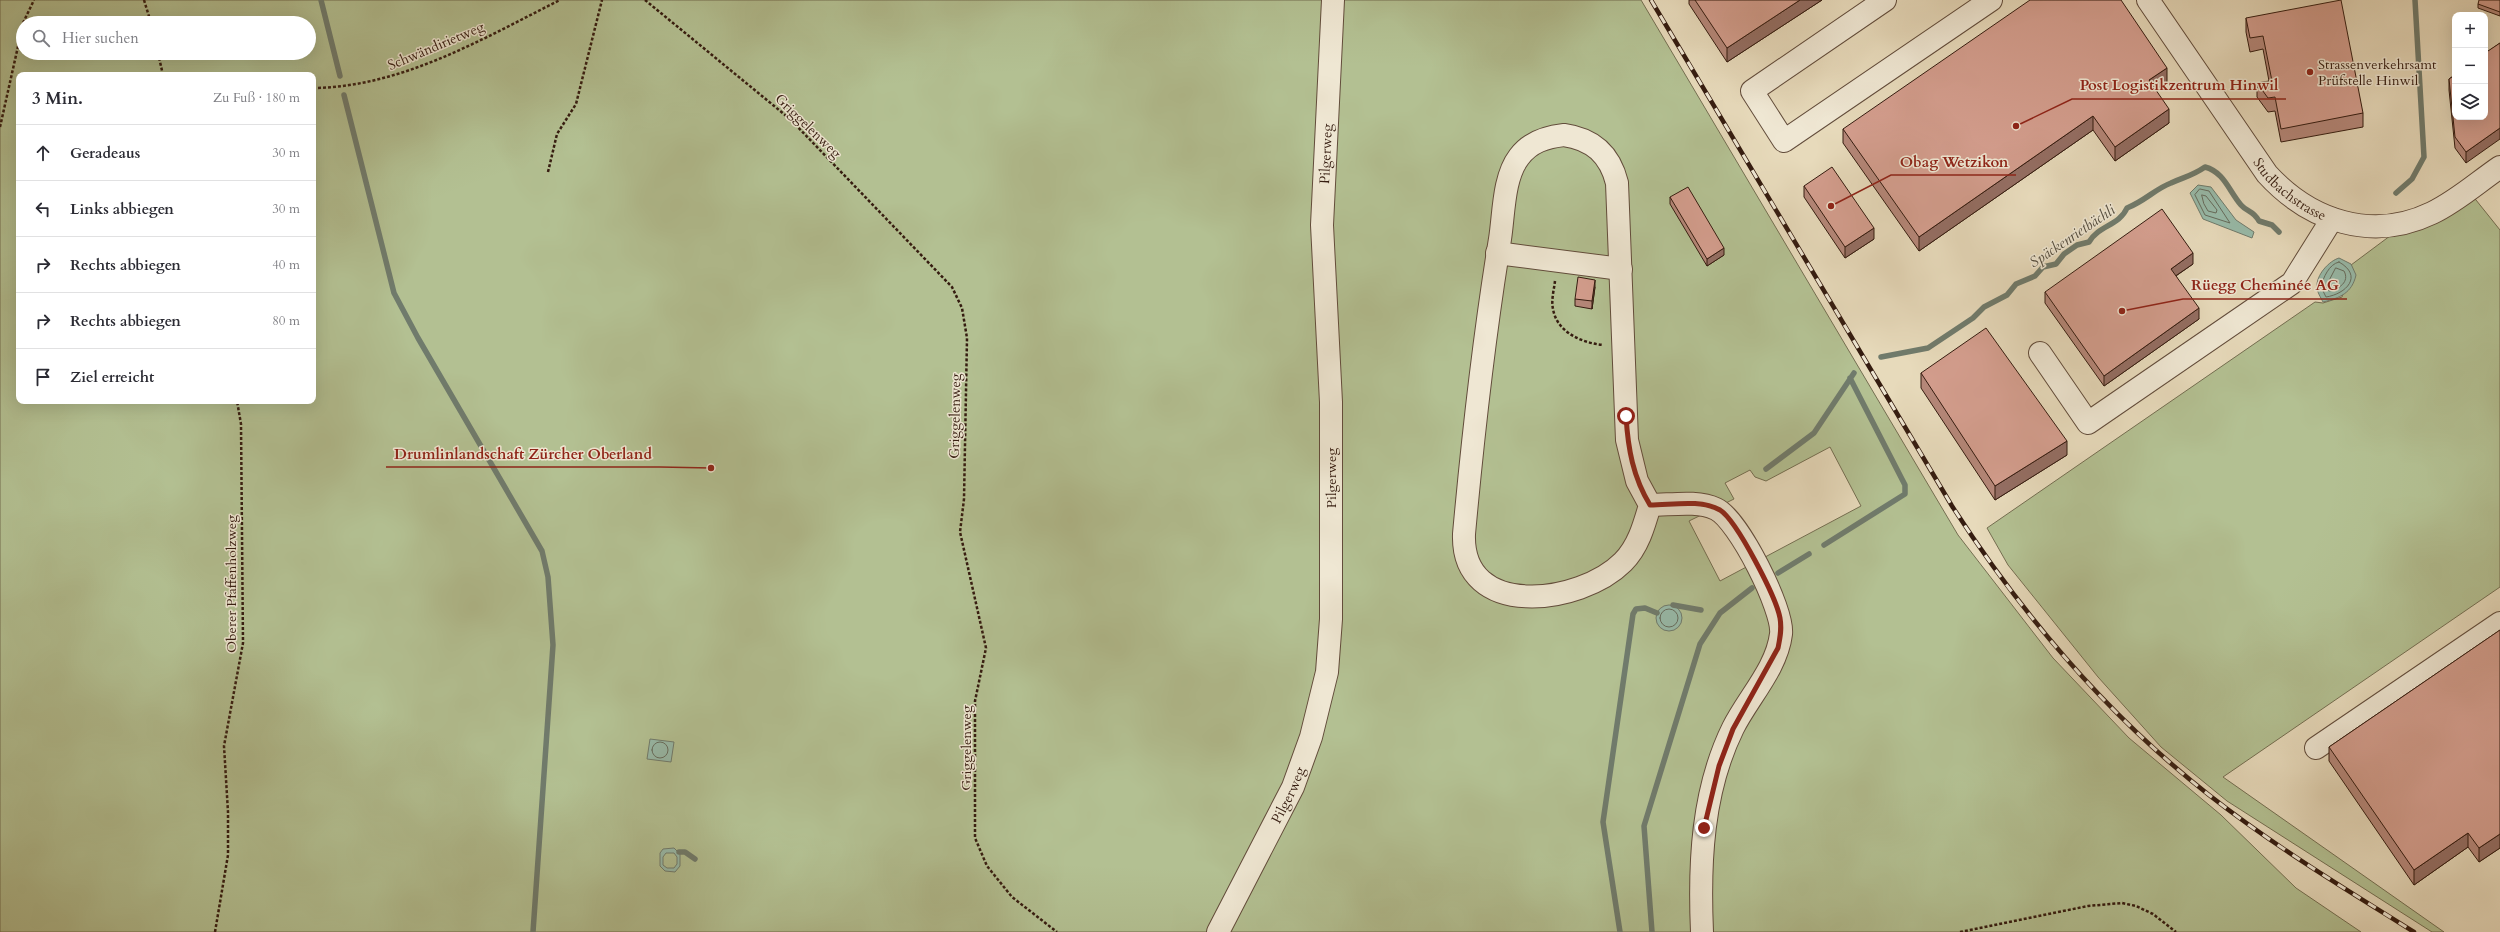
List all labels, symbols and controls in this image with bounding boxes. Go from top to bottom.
map controls [2452,12,2488,120]
button: + [2452,12,2488,48]
search box [16,16,316,60]
street label: Schwändirietweg [385,17,487,75]
icon: search [30,27,52,49]
text: Hier suchen [62,28,139,48]
button: − [2452,48,2488,84]
place label: Strassenverkehrsamt Prüfstelle Hinwil [2318,55,2437,90]
marker: Strassenverkehrsamt Prüfstelle Hinwil [2305,67,2315,77]
callout: Post Logistikzentrum Hinwil [2072,72,2286,99]
text: Post Logistikzentrum Hinwil [2080,75,2279,95]
button: layers [2452,84,2488,120]
text: 3 Min. [32,87,83,110]
text: Zu Fuß · 180 m [213,89,300,107]
street label: Griggelenweg [771,89,845,163]
street label: Pilgerweg [1315,123,1336,185]
icon: ahead [32,142,54,164]
text: Geradeaus [70,143,140,163]
text: 30 m [272,144,300,162]
callout: Obag Wetzikon [1891,148,2016,175]
text: Obag Wetzikon [1900,152,2009,172]
street label: Studbachstrasse [2249,154,2329,225]
icon: left [32,198,54,220]
text: Links abbiegen [70,199,174,219]
water label: Späckenrietbächli [2025,199,2120,272]
text: 30 m [272,200,300,218]
icon: right [32,254,54,276]
text: Rechts abbiegen [70,255,181,275]
text: 40 m [272,256,300,274]
callout: Rüegg Cheminée AG [2183,272,2347,299]
text: Rüegg Cheminée AG [2191,275,2339,295]
icon: right [32,310,54,332]
text: Rechts abbiegen [70,311,181,331]
text: 80 m [272,312,300,330]
icon: arrive [32,366,54,388]
text: Ziel erreicht [70,367,154,387]
street label: Griggelenweg [945,373,965,459]
route start [1617,407,1635,425]
callout: Drumlinlandschaft Zürcher Oberland [386,440,660,467]
text: Drumlinlandschaft Zürcher Oberland [394,444,652,464]
street label: Pilgerweg [1322,448,1341,508]
street label: Oberer Pfaffenholzweg [222,515,241,653]
street label: Griggelenweg [957,705,976,791]
street label: Pilgerweg [1266,764,1309,826]
route end [1695,819,1713,837]

